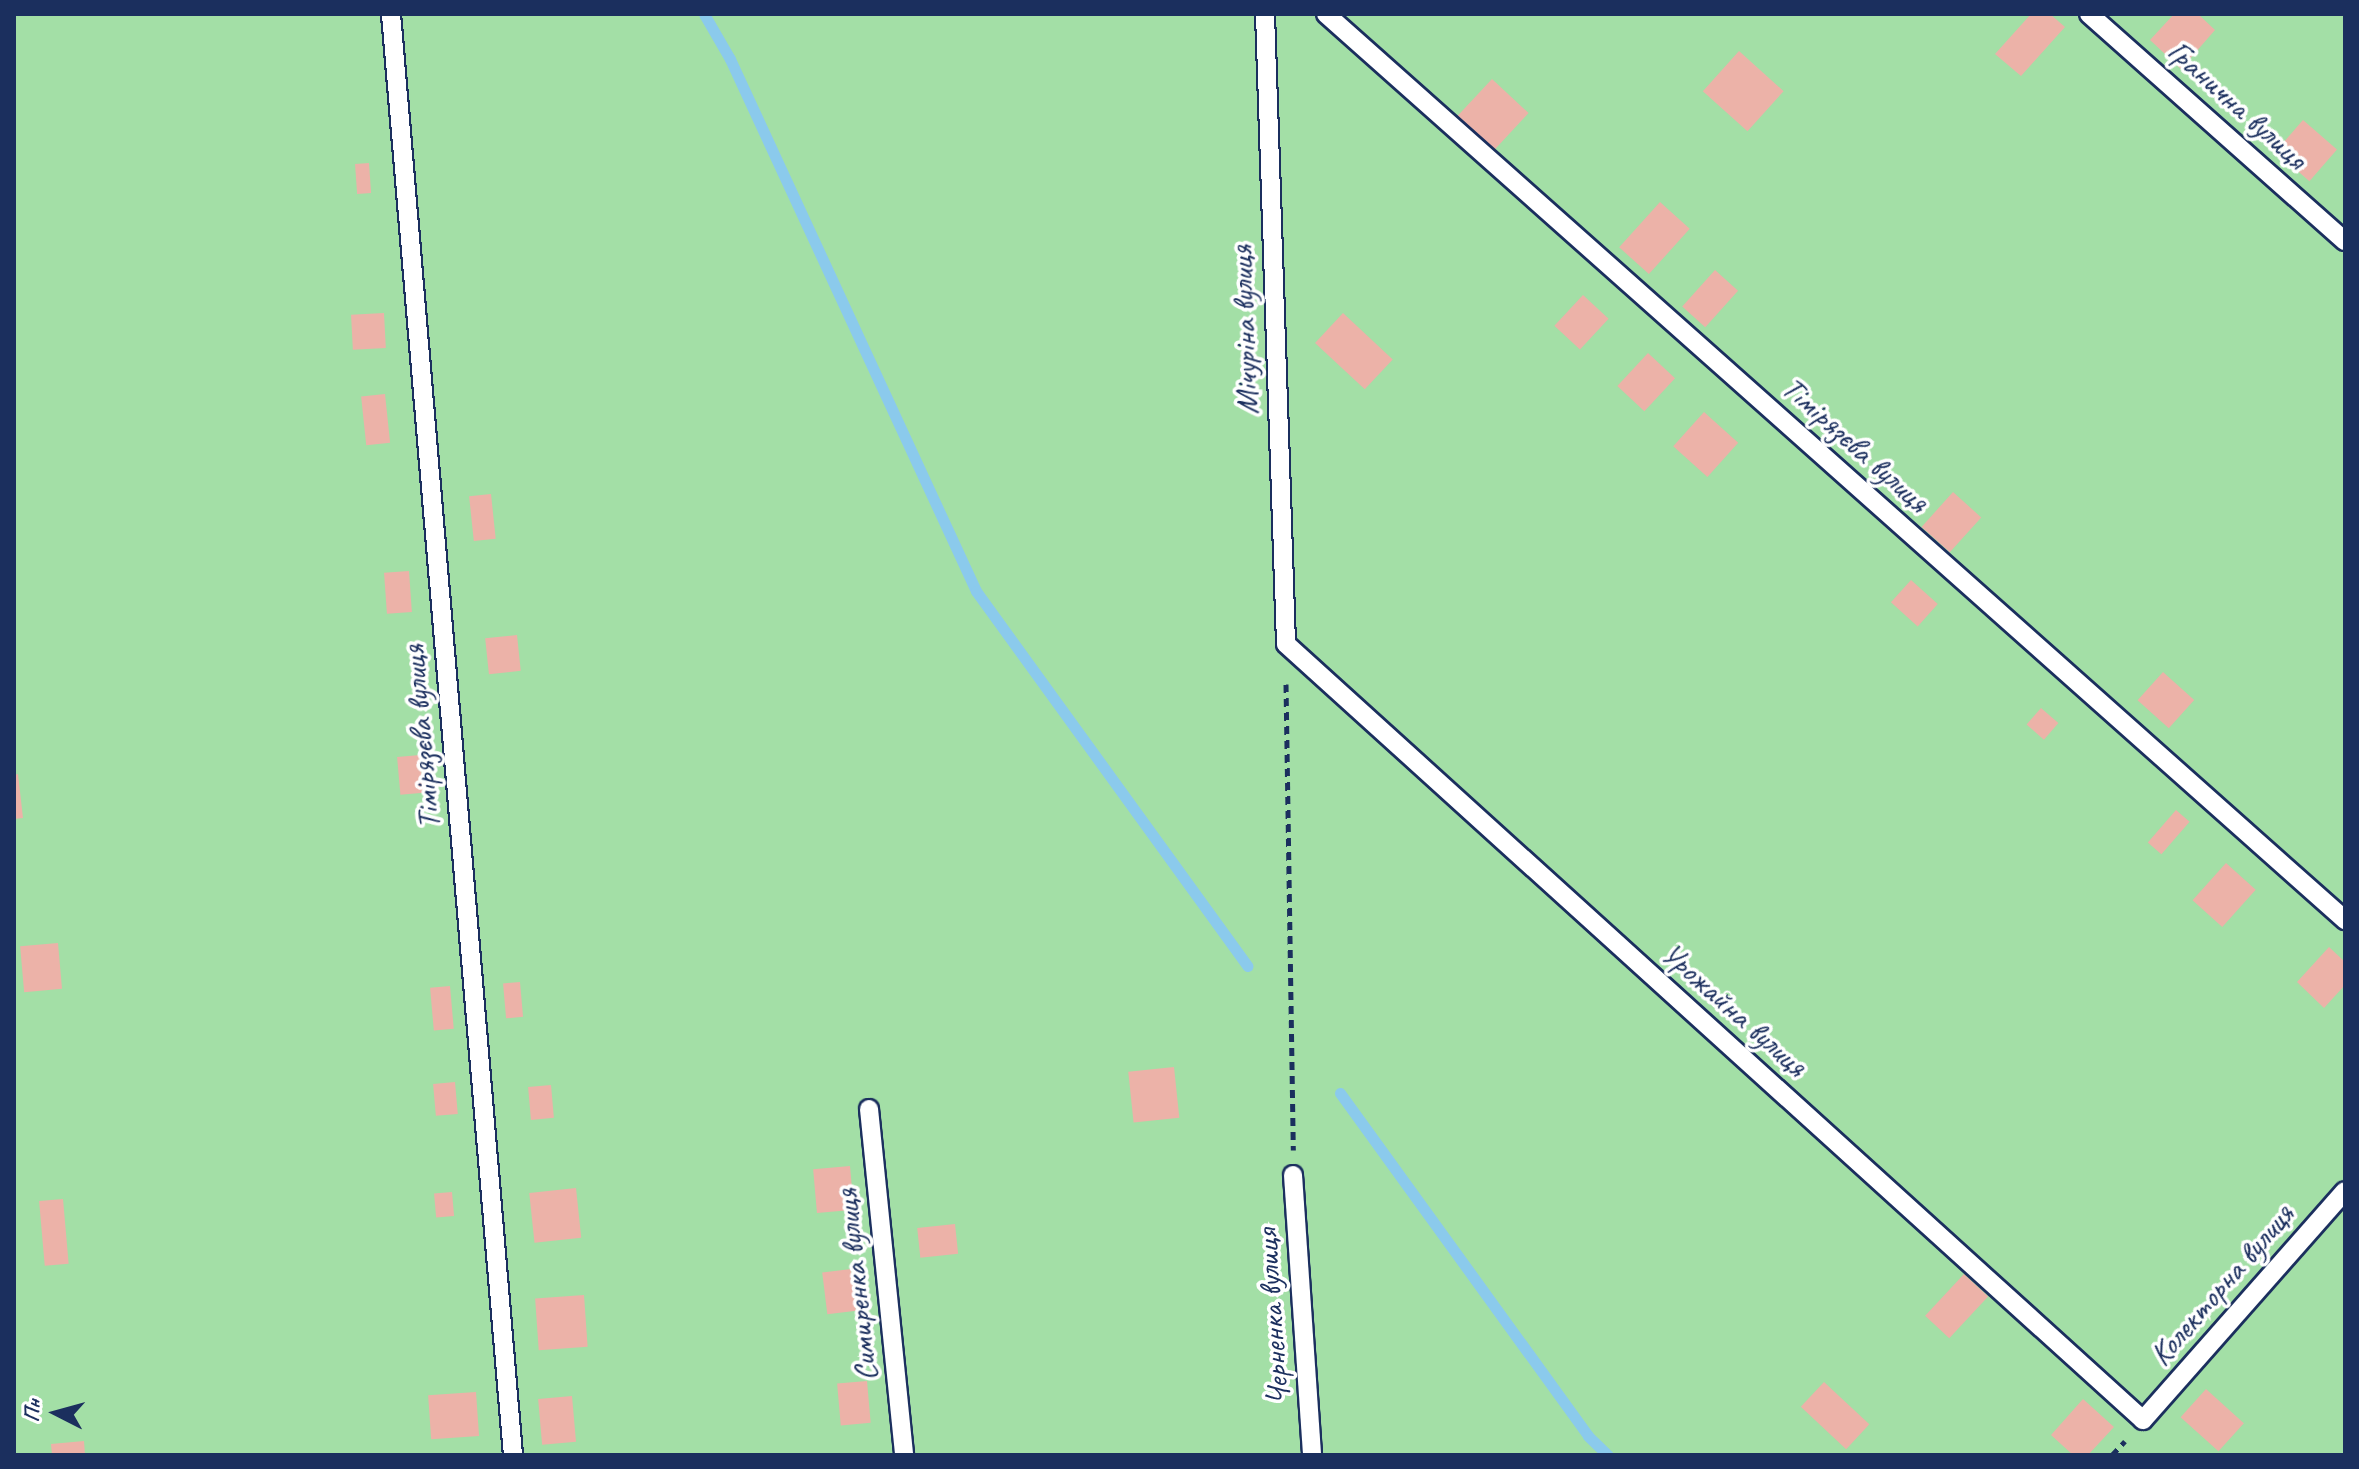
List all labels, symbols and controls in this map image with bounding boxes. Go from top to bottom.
street label: Гранична вулиця [2160,33,2314,177]
street label: Мічуріна вулиця [1223,244,1267,416]
street label: Тімірязєва вулиця [1773,369,1937,521]
street label: Тімірязєва вулиця [395,643,449,831]
street label: Урожайна вулиця [1653,934,1815,1086]
street label: Симиренка вулиця [828,1186,886,1384]
street label: Колекторна вулиця [2141,1196,2303,1374]
street label: Черненка вулиця [1248,1228,1298,1406]
north arrow [16,1373,96,1453]
text: Пн [17,1398,47,1423]

